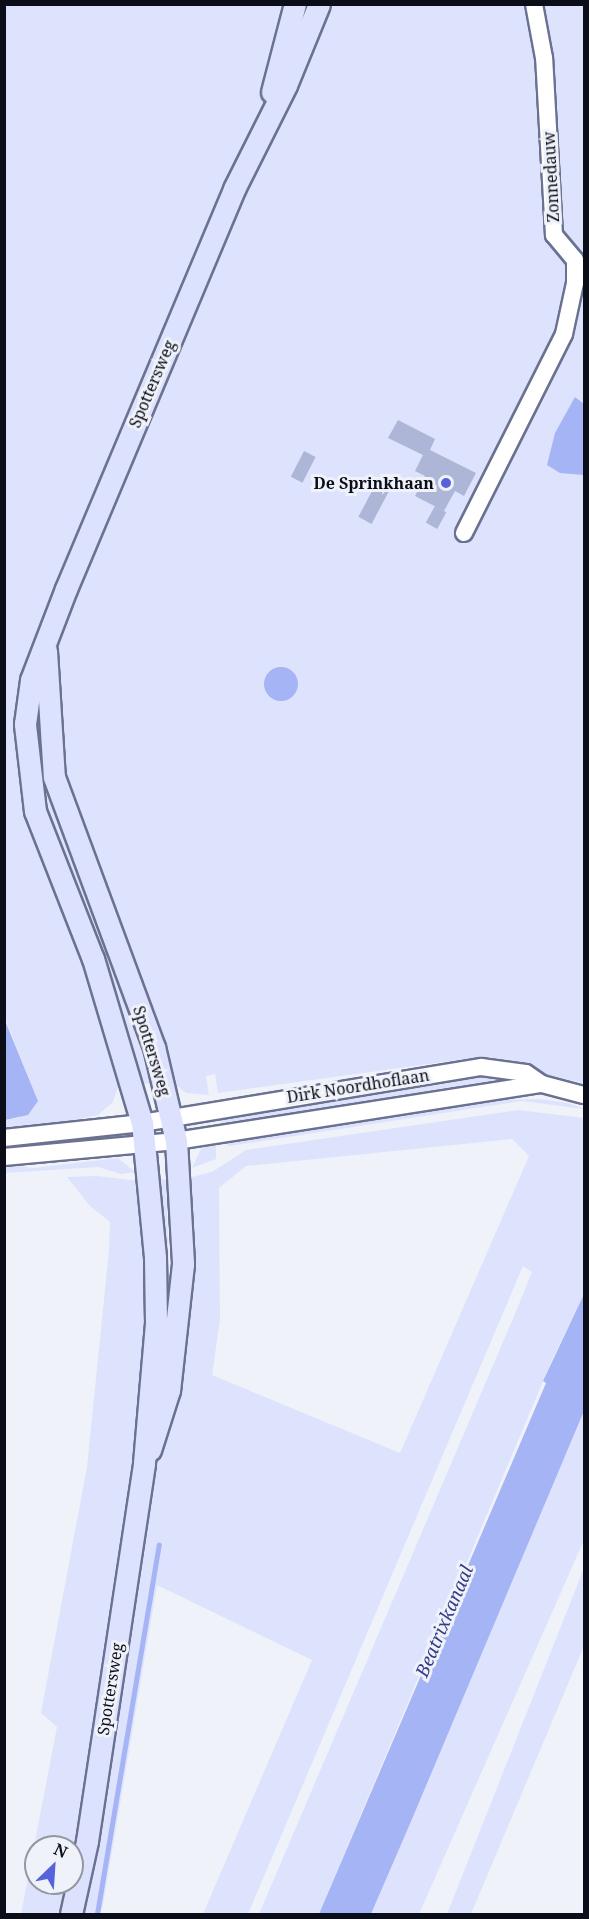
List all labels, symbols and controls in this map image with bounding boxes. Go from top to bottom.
street label: Zonnedauw [539,131,563,223]
street label: Spottersweg [125,337,179,431]
place label: De Sprinkhaan [313,473,434,493]
marker: De Sprinkhaan [439,476,453,490]
street label: Spottersweg [129,1004,175,1098]
street label: Dirk Noordhoflaan [285,1065,431,1107]
water label: Beatrixkanaal [411,1562,477,1680]
street label: Spottersweg [93,1641,127,1737]
north arrow [24,1835,84,1895]
text: N [50,1838,71,1863]

